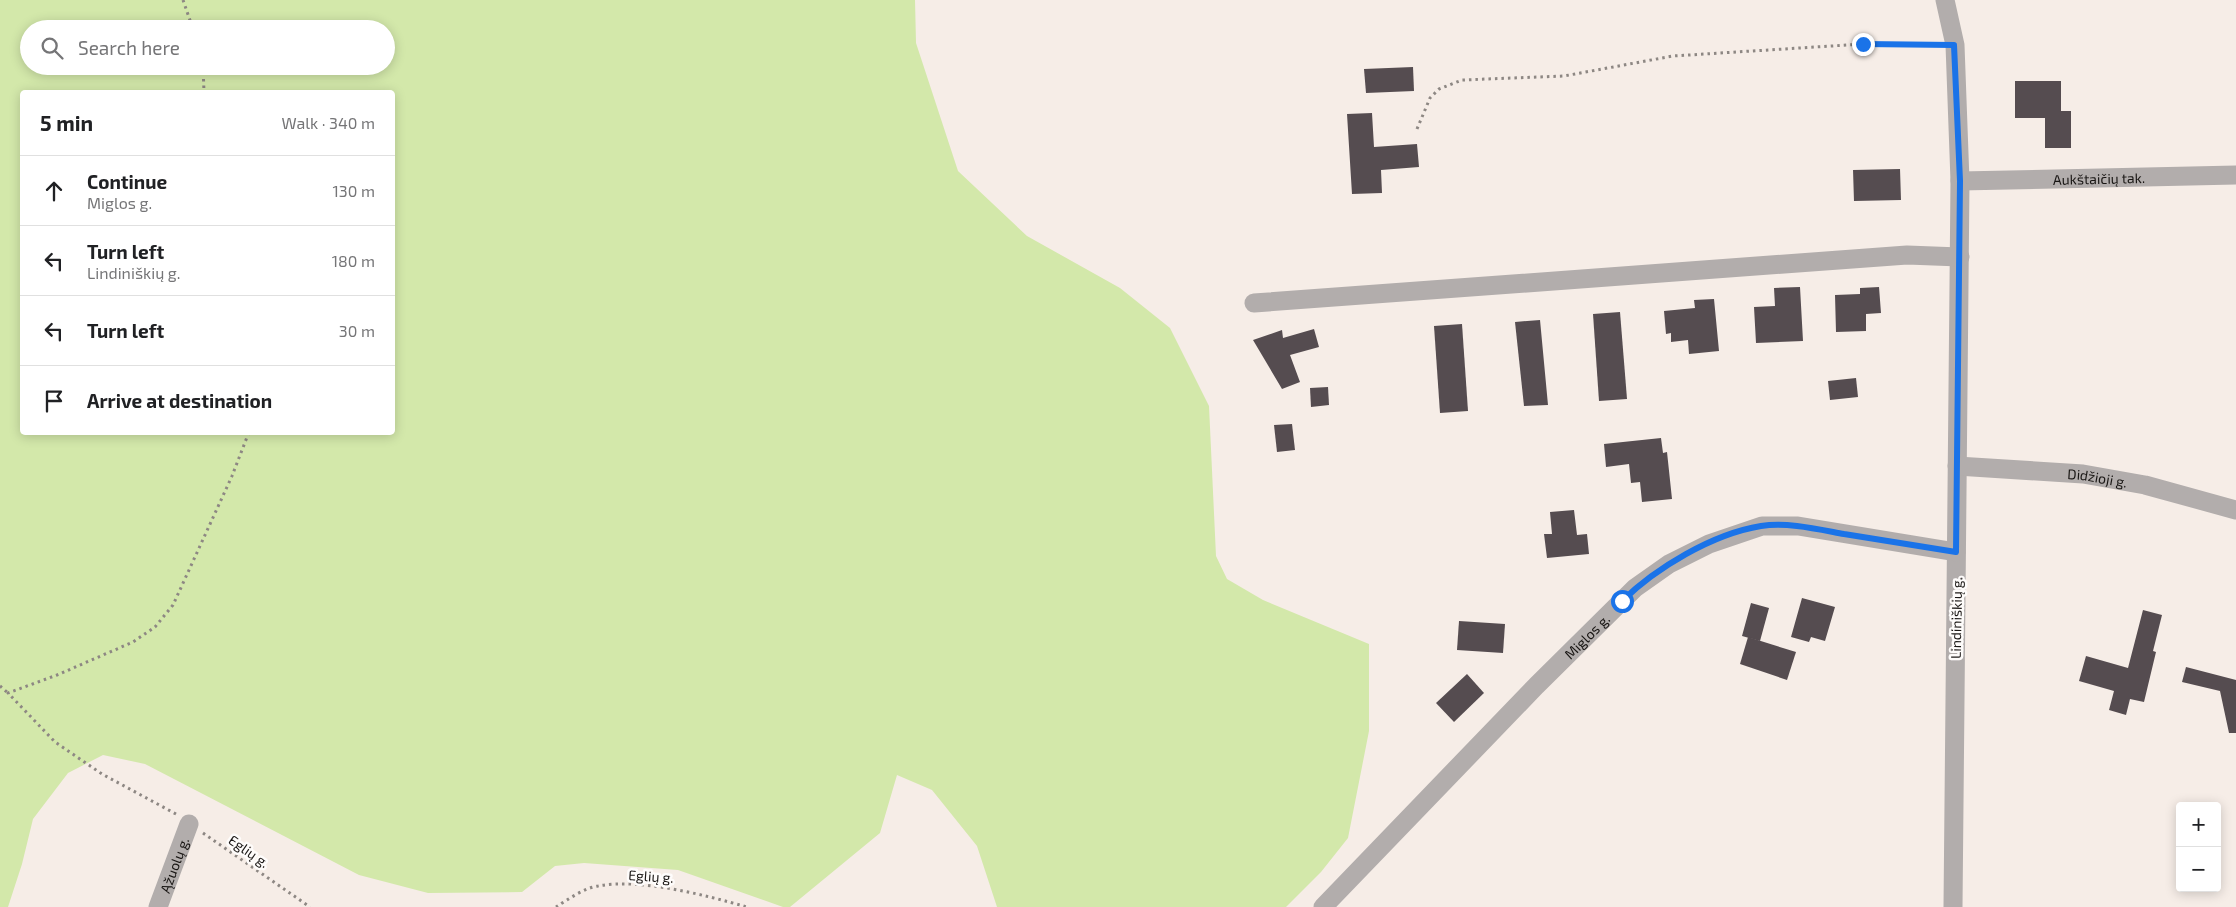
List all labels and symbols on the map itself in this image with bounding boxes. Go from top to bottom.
route end [1852,33,1875,56]
street label: Aukštaičių tak. [2053,168,2145,187]
street label: Didžioji g. [2067,465,2129,490]
street label: Lindiniškių g. [1947,577,1965,659]
route start [1611,590,1634,613]
street label: Miglos g. [1560,610,1613,662]
street label: Eglių g. [226,831,272,871]
street label: Ąžuolų g. [156,835,192,895]
street label: Eglių g. [628,866,674,886]

